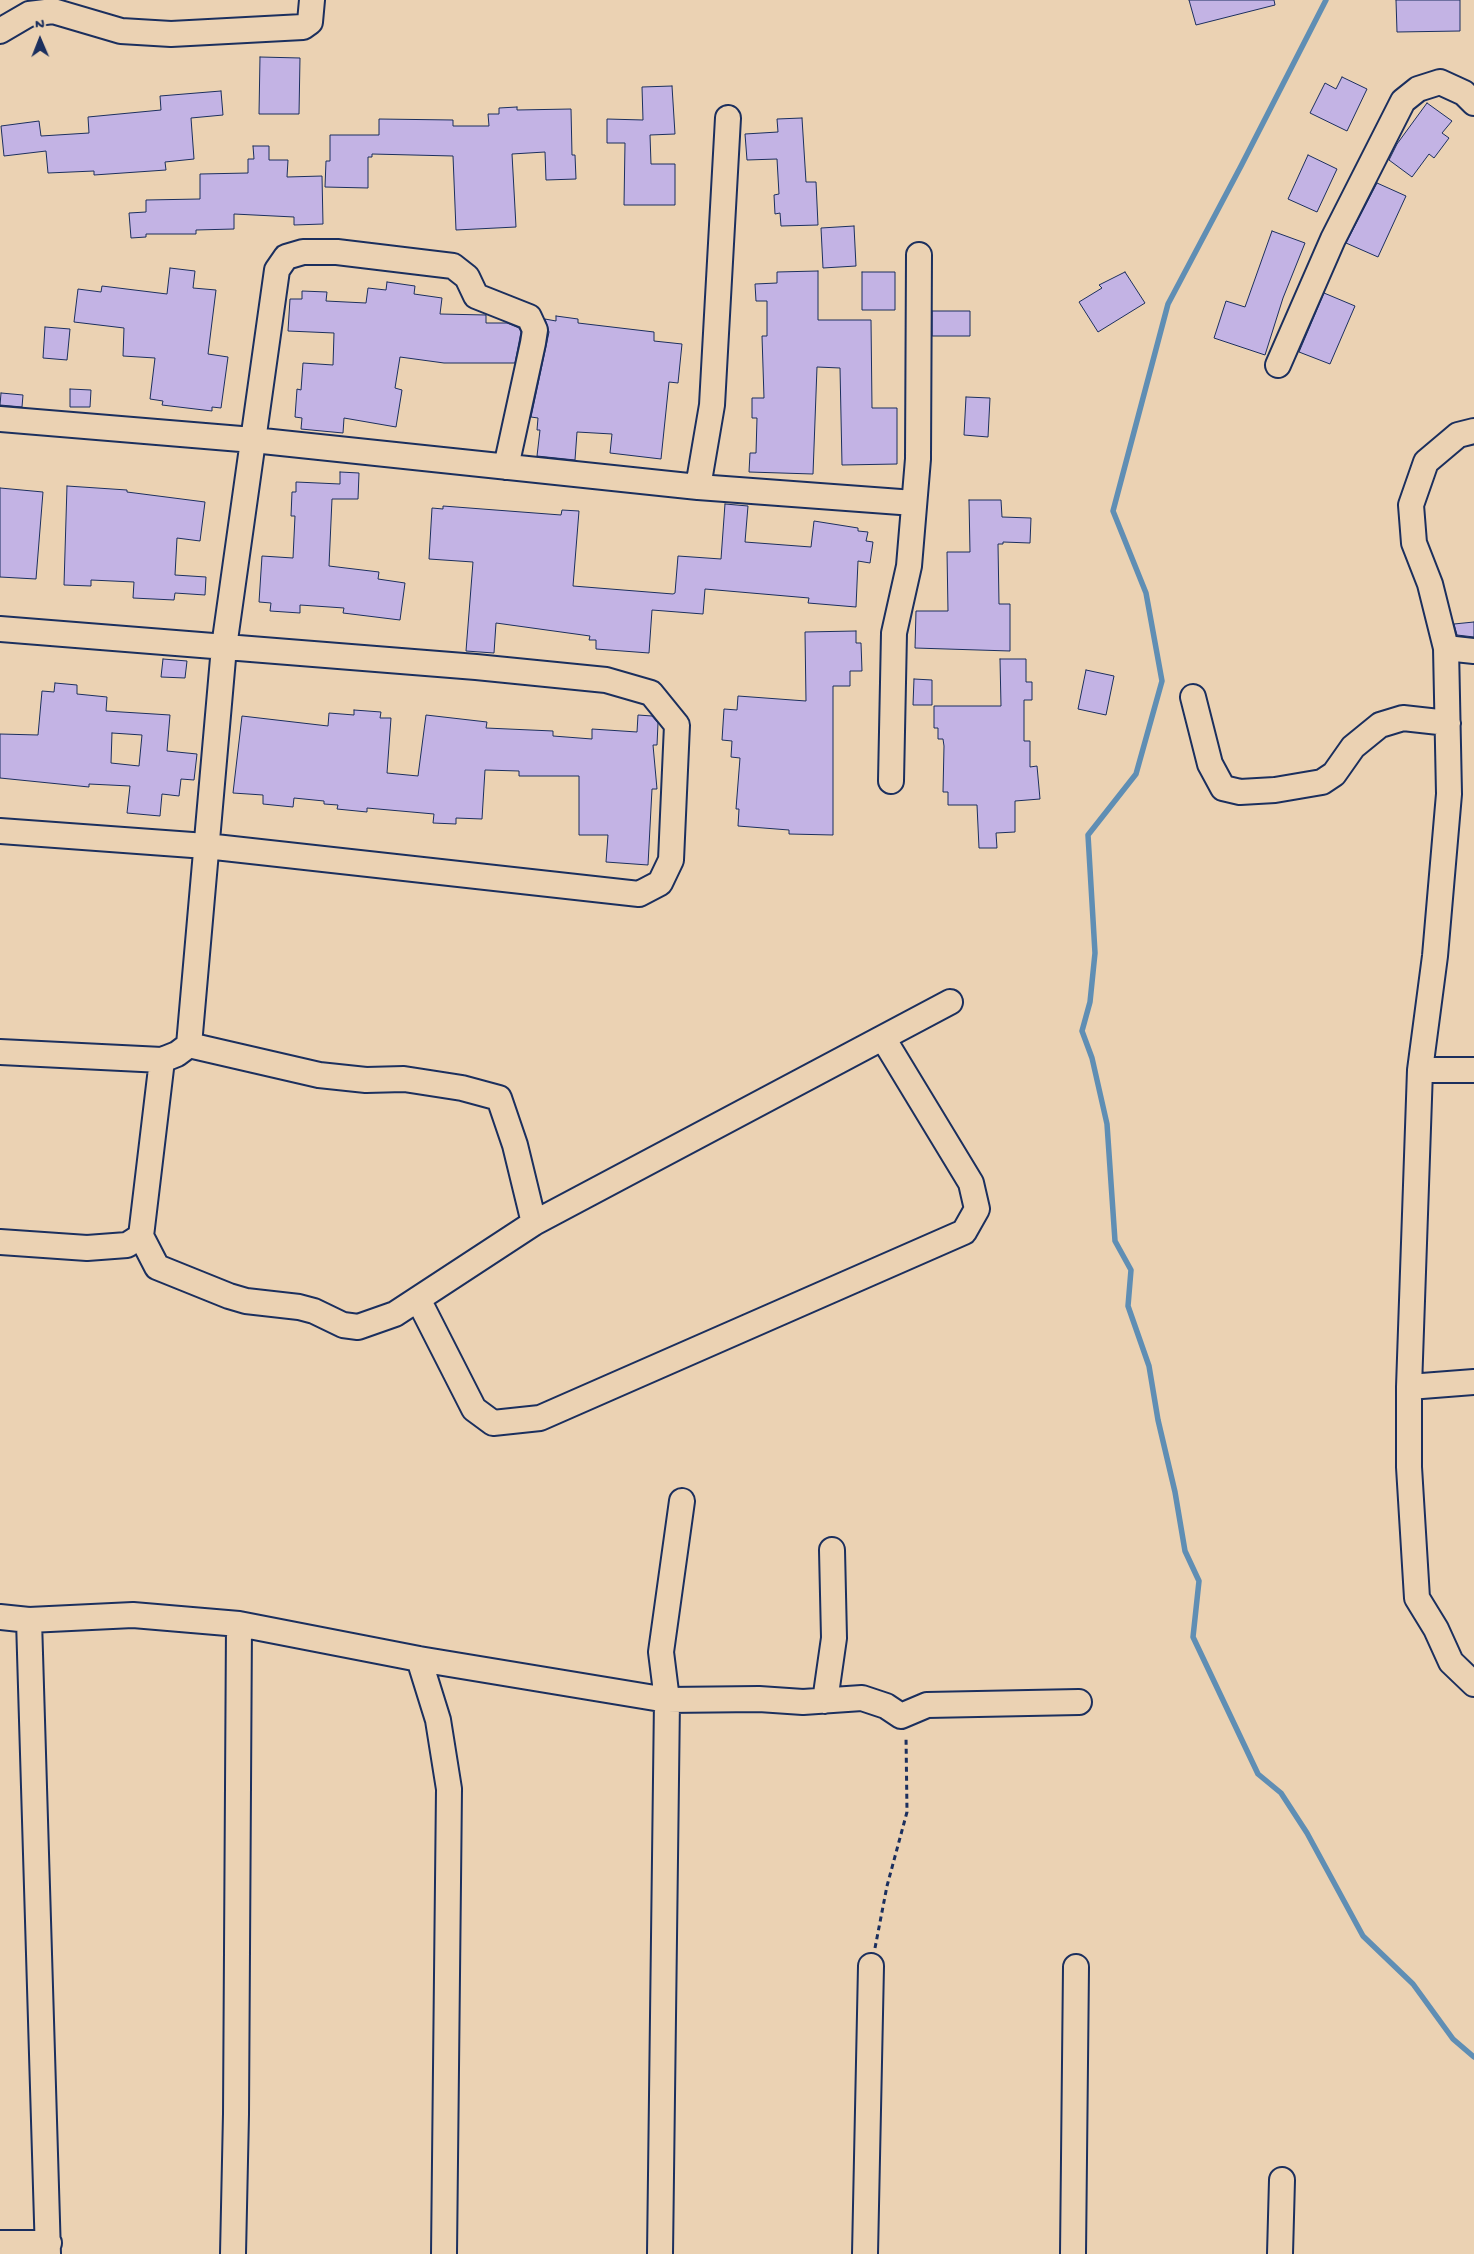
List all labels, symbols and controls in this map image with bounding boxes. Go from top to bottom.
north arrow [15,15,65,65]
text: N [35,16,44,33]

